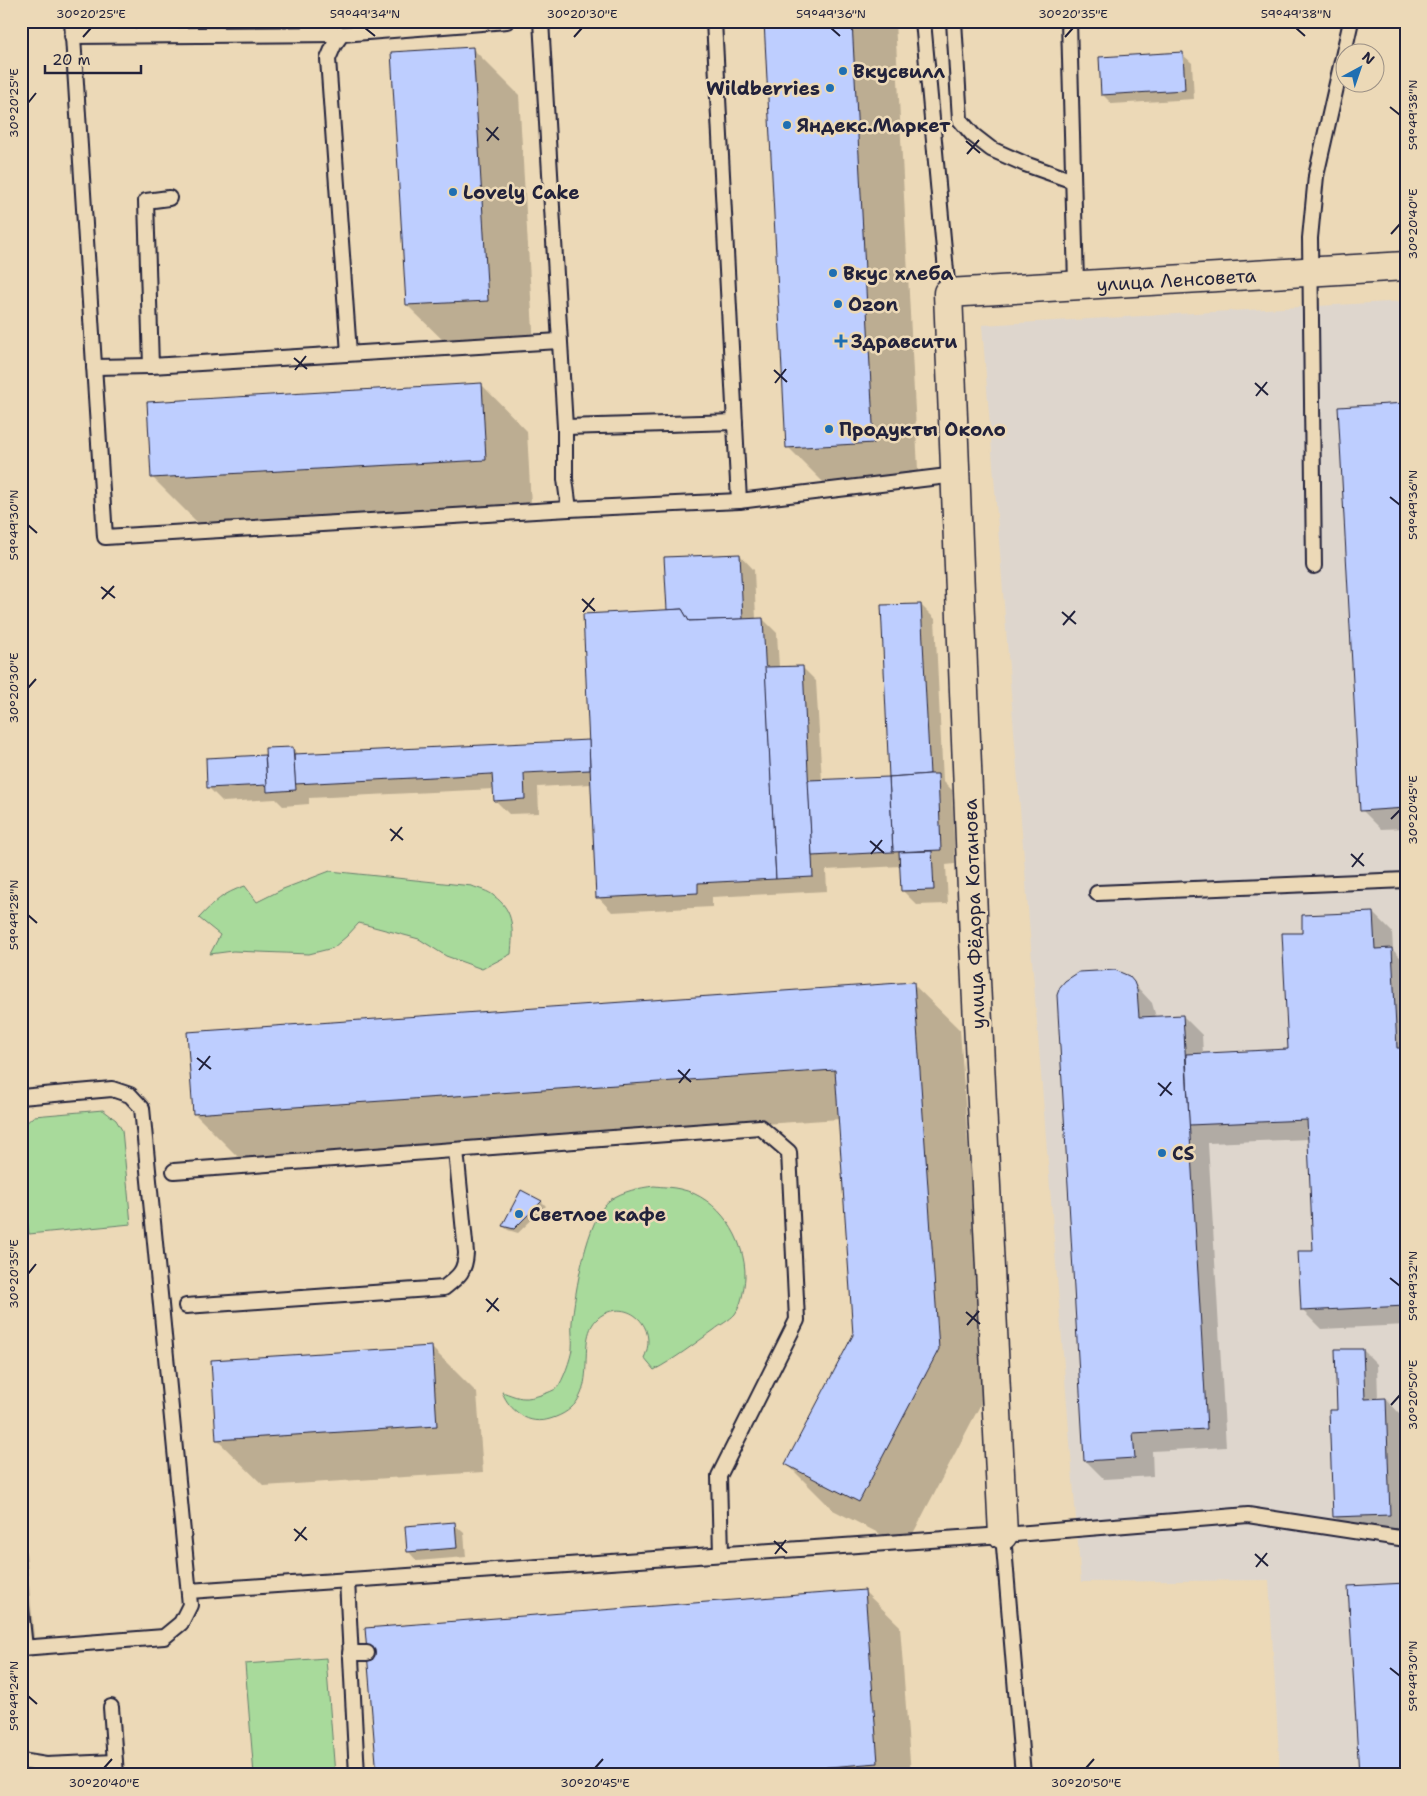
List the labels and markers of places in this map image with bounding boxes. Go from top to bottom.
place label: Вкусвилл [853,59,946,84]
marker: Вкусвилл [837,65,849,77]
place label: Wildberries [706,76,820,101]
marker: Wildberries [824,82,836,94]
place label: Яндекс.Маркет [797,113,951,138]
marker: Яндекс.Маркет [781,119,793,131]
place label: Lovely Cake [463,180,580,205]
marker: Lovely Cake [447,186,459,198]
place label: Вкус хлеба [843,261,953,286]
marker: Вкус хлеба [827,267,839,279]
place label: Ozon [848,292,898,317]
marker: Ozon [832,298,844,310]
place label: Здравсити [851,329,957,354]
marker: Здравсити [835,335,847,347]
place label: Продукты Около [839,417,1006,442]
marker: Продукты Около [823,423,835,435]
place label: CS [1172,1141,1195,1166]
marker: CS [1156,1147,1168,1159]
place label: Светлое кафе [529,1202,666,1227]
marker: Светлое кафе [513,1208,525,1220]

